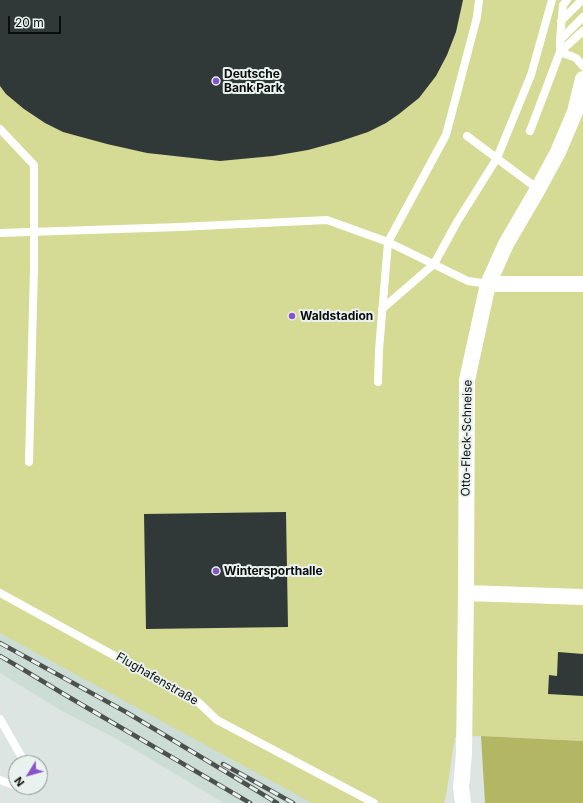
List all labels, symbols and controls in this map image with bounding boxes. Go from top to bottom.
scale bar [10,8,63,34]
text: 20 m [15,15,44,30]
place label: Deutsche Bank Park [224,67,283,95]
marker: Deutsche Bank Park [211,76,221,86]
place label: Waldstadion [300,309,373,323]
marker: Waldstadion [287,311,297,321]
street label: Otto-Fleck-Schneise [459,380,475,496]
place label: Wintersporthalle [224,564,323,578]
marker: Wintersporthalle [211,566,221,576]
street label: Flughafenstraße [113,650,201,708]
north arrow [8,755,48,795]
text: N [11,774,27,789]

